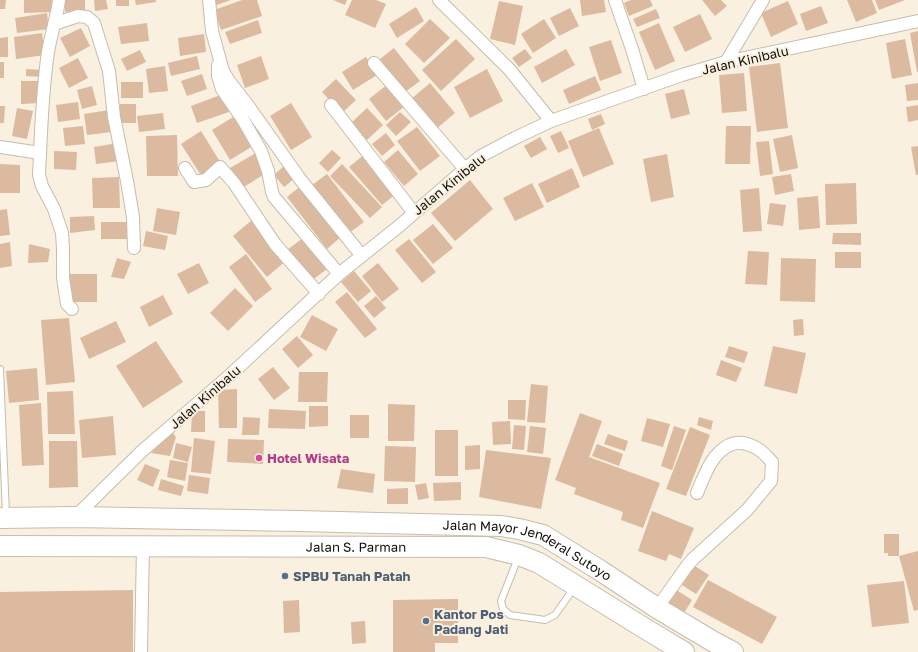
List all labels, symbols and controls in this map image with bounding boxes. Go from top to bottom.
street label: Jalan Kinibalu [700,42,790,78]
street label: Jalan Kinibalu [410,150,488,218]
street label: Jalan Kinibalu [166,362,244,432]
place label: Hotel Wisata [267,450,350,466]
marker: Hotel Wisata [254,453,264,463]
street label: Jalan Mayor Jenderal Sutoyo [442,517,615,584]
street label: Jalan S. Parman [306,539,406,555]
place label: SPBU Tanah Patah [293,568,411,584]
marker: SPBU Tanah Patah [280,571,290,581]
place label: Kantor Pos Padang Jati [434,606,508,637]
marker: Kantor Pos Padang Jati [421,616,431,626]

